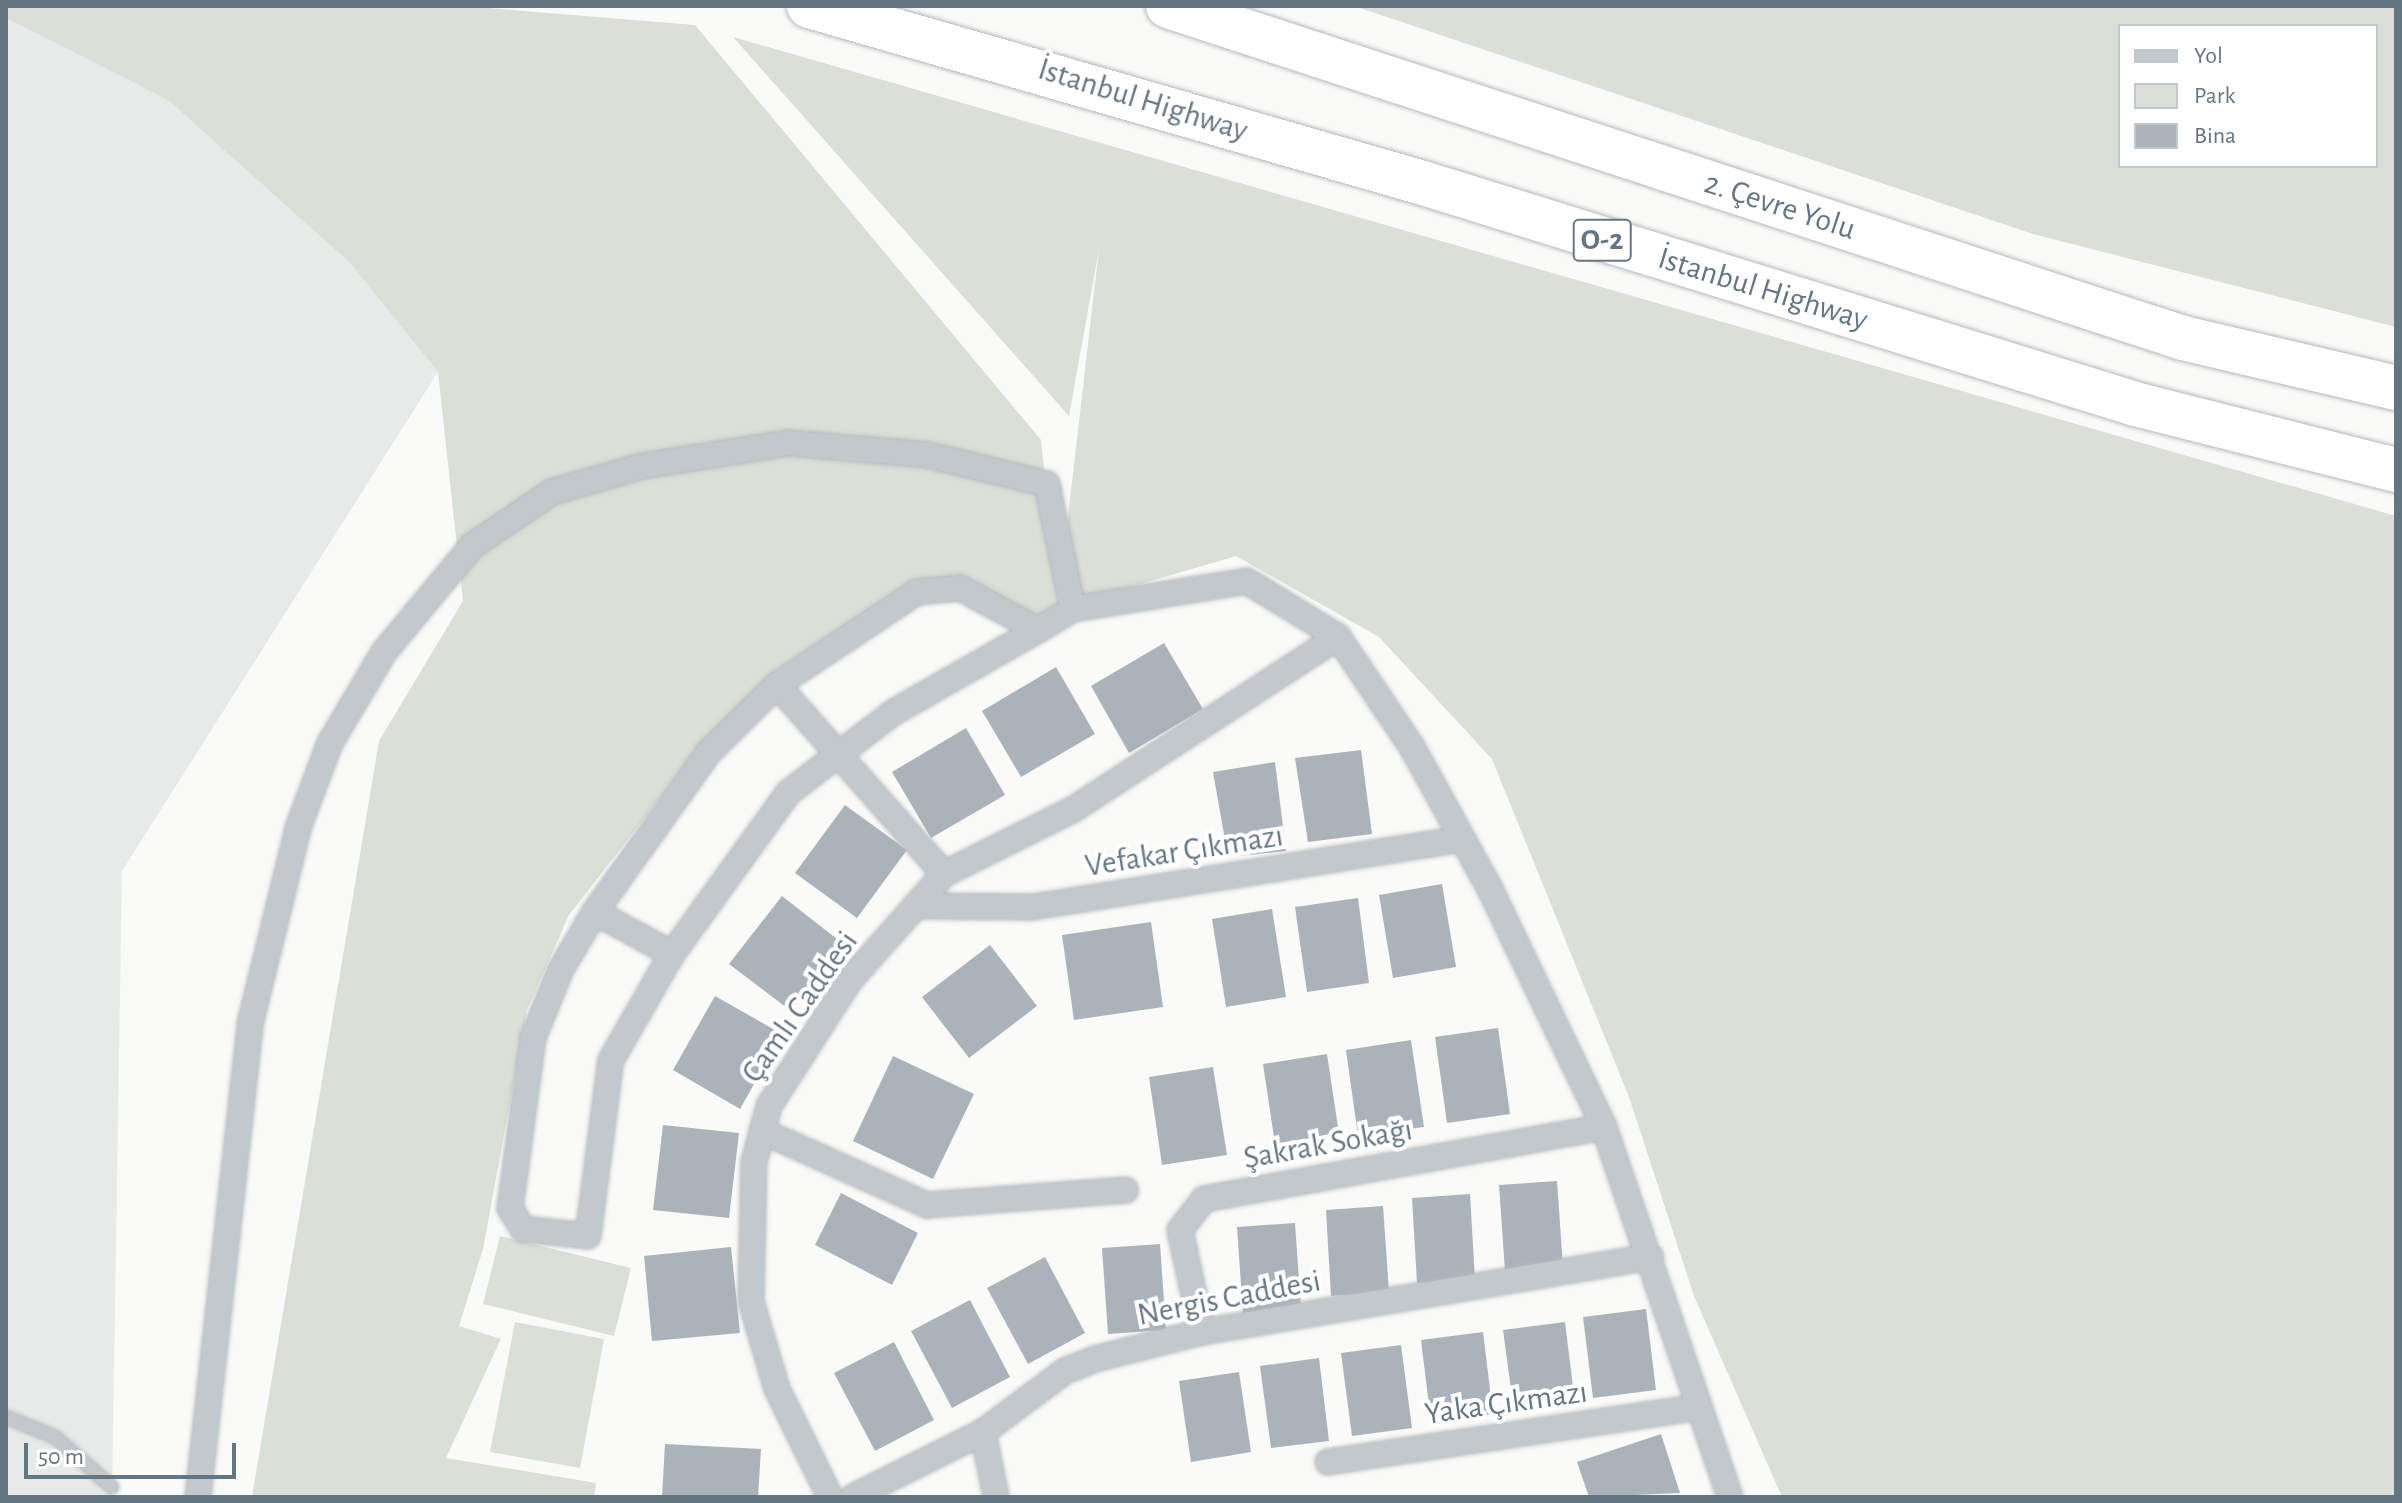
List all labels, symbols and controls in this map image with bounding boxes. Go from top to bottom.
legend [2118,24,2378,168]
text: Yol [2194,44,2223,68]
street label: İstanbul Highway [1034,50,1252,150]
text: Park [2194,84,2235,108]
text: Bina [2194,124,2236,148]
street label: 2. Çevre Yolu [1700,164,1860,248]
road number: O-2 [1572,214,1632,266]
street label: İstanbul Highway [1654,239,1872,339]
street label: Vefakar Çıkmazı [1082,816,1286,886]
street label: Çamlı Caddesi [734,924,866,1090]
street label: Şakrak Sokağı [1241,1110,1415,1178]
street label: Nergis Caddesi [1134,1261,1324,1335]
street label: Yaka Çıkmazı [1422,1373,1590,1433]
scale bar [28,1427,240,1477]
text: 50 m [38,1445,84,1469]

